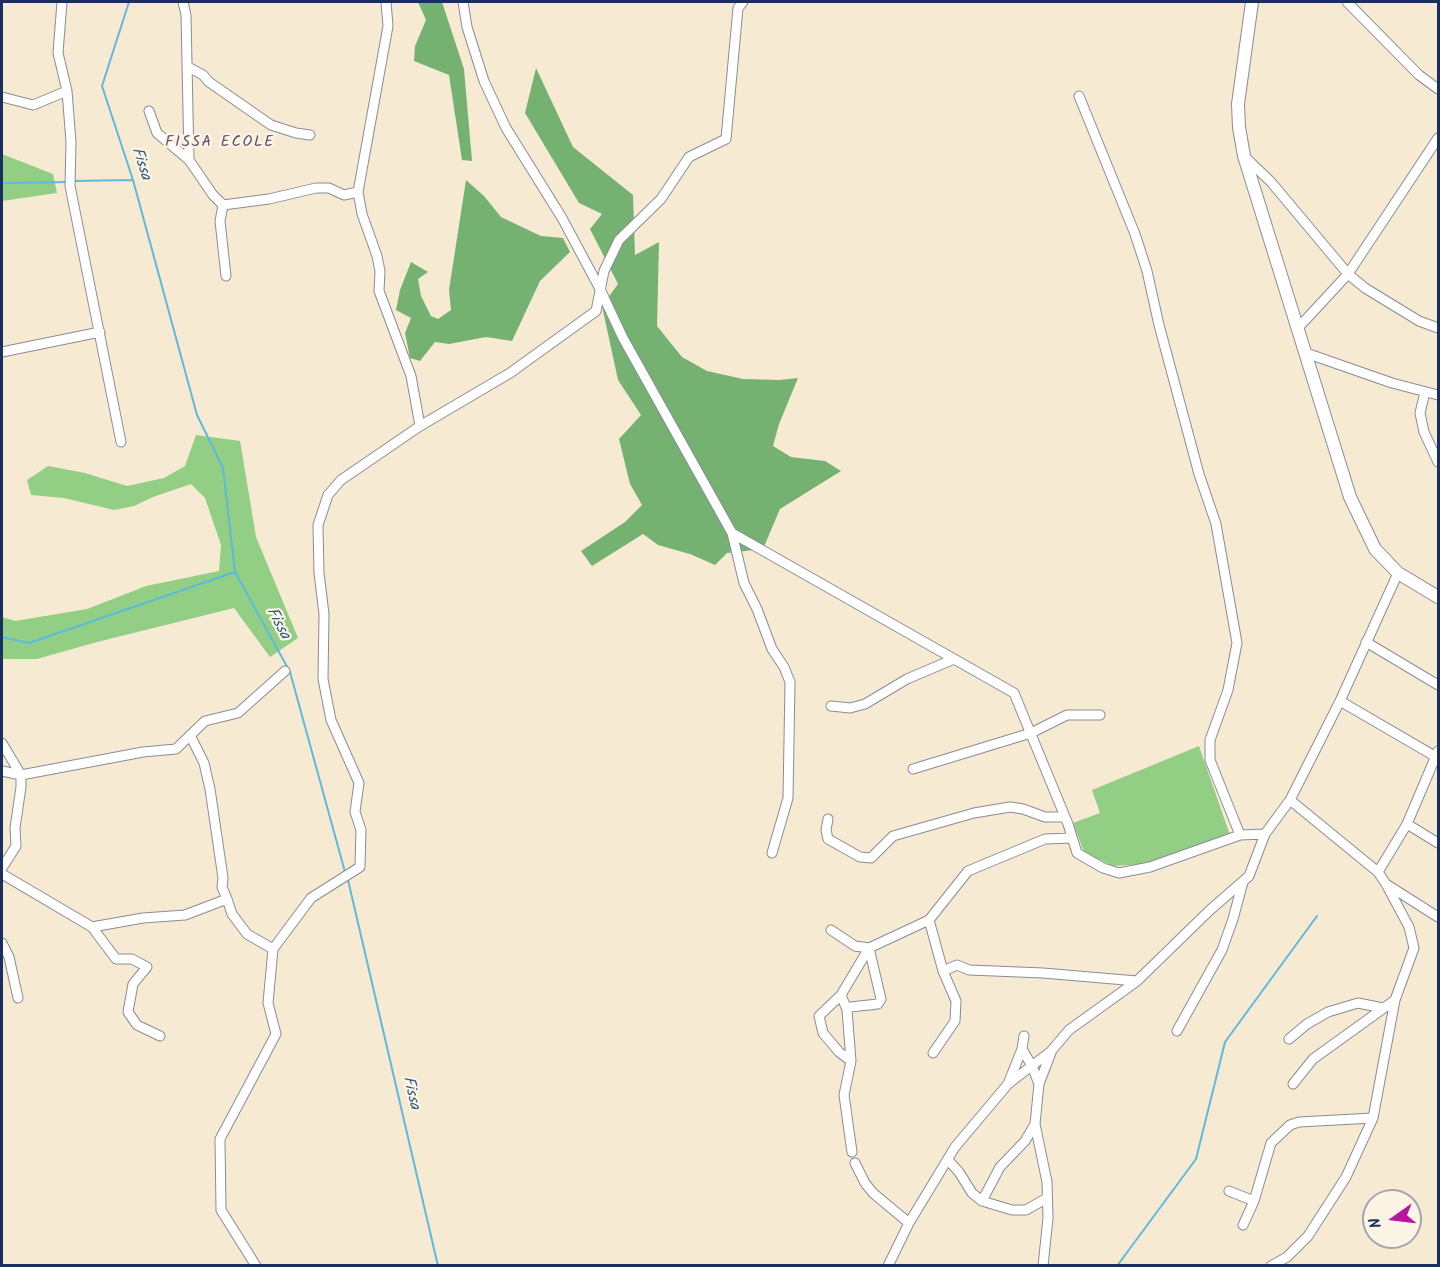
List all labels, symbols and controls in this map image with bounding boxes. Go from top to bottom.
district label: FISSA ECOLE [165,133,275,153]
water label: Fissa [126,145,154,183]
water label: Fissa [261,605,293,643]
water label: Fissa [397,1075,423,1111]
north arrow [1362,1189,1422,1249]
text: N [1363,1215,1389,1231]

